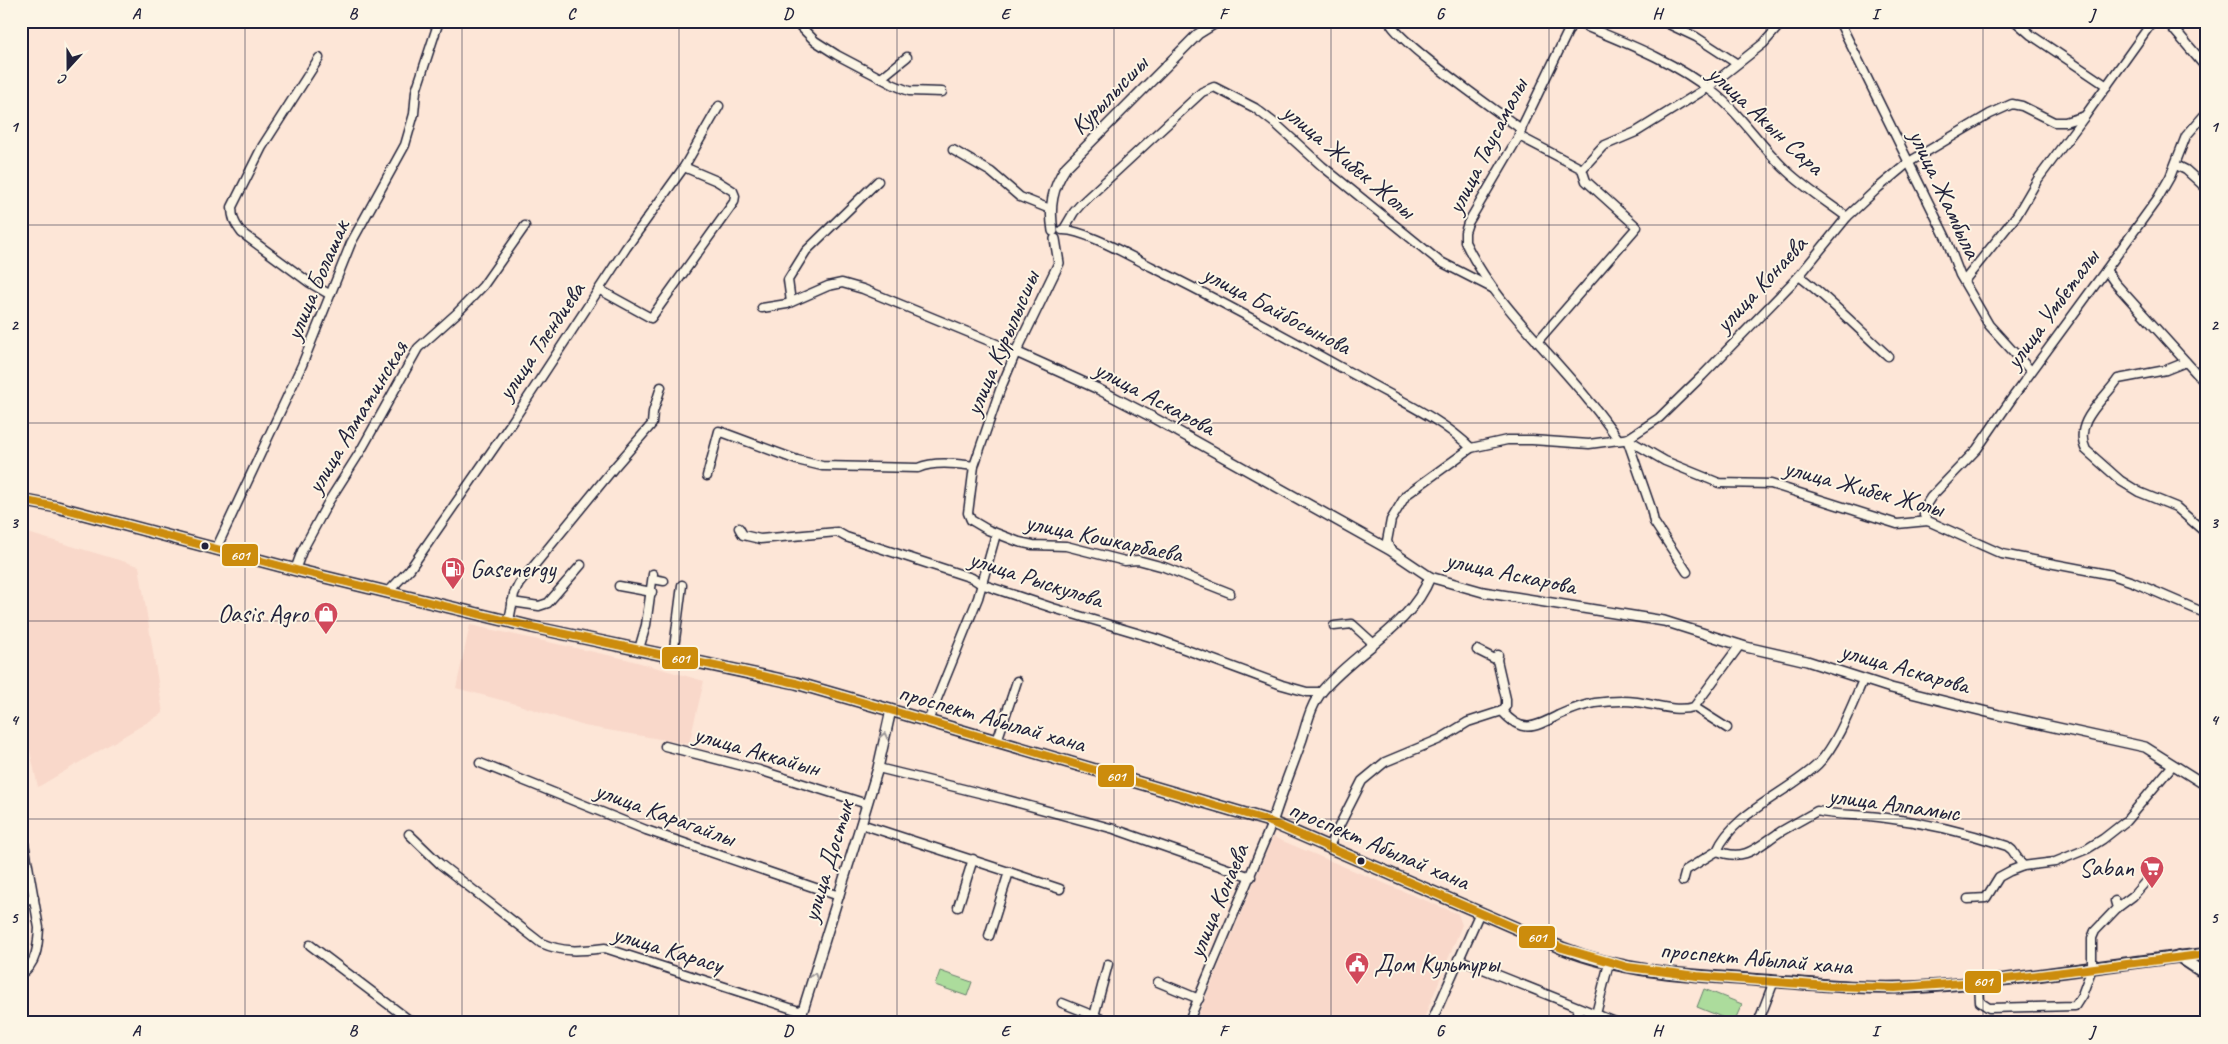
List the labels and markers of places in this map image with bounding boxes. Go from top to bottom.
unlabelled marker [200,541,210,551]
place label: Gasenergy [470,553,557,585]
fuel station icon: Gasenergy [440,556,466,590]
place label: Oasis Agro [218,598,309,630]
shop icon: Oasis Agro [313,601,339,635]
place label: Saban [2079,852,2135,884]
supermarket icon: Saban [2139,855,2165,889]
unlabelled marker [1356,856,1366,866]
place label: Дом Культуры [1374,948,1501,980]
public building icon: Дом Культуры [1344,951,1370,985]

